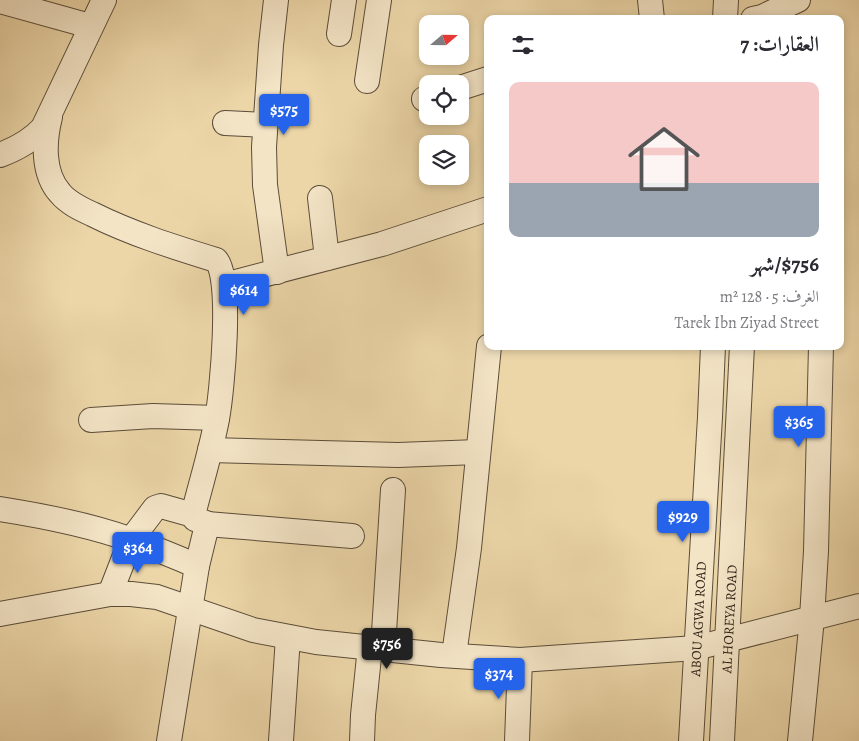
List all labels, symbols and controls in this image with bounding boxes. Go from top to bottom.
north arrow [419,15,469,65]
map controls [419,15,469,185]
text: العقارات: 7 [740,30,819,58]
icon: filters [509,31,537,59]
button: locate [419,75,469,125]
pin: $575 [254,94,314,136]
text: $575 [270,99,298,121]
icon: home [619,114,709,204]
button: layers [419,135,469,185]
text: $756/شهر [750,250,819,278]
pin: $614 [214,274,274,316]
text: $614 [230,279,258,301]
text: الغرف: 5 · 128 m² [720,286,819,308]
text: Tarek Ibn Ziyad Street [674,312,819,334]
pin: $365 [769,406,829,448]
text: $365 [785,411,813,433]
pin: $929 [653,500,713,543]
text: $929 [668,506,698,528]
pin: $364 [108,532,168,574]
text: $364 [123,537,153,559]
street label: ABOU AGWA ROAD [686,561,711,678]
street label: AL HOREYA ROAD [717,564,742,675]
pin: $756 [357,628,417,670]
text: $756 [373,633,401,655]
pin: $374 [469,658,529,700]
text: $374 [485,663,513,685]

